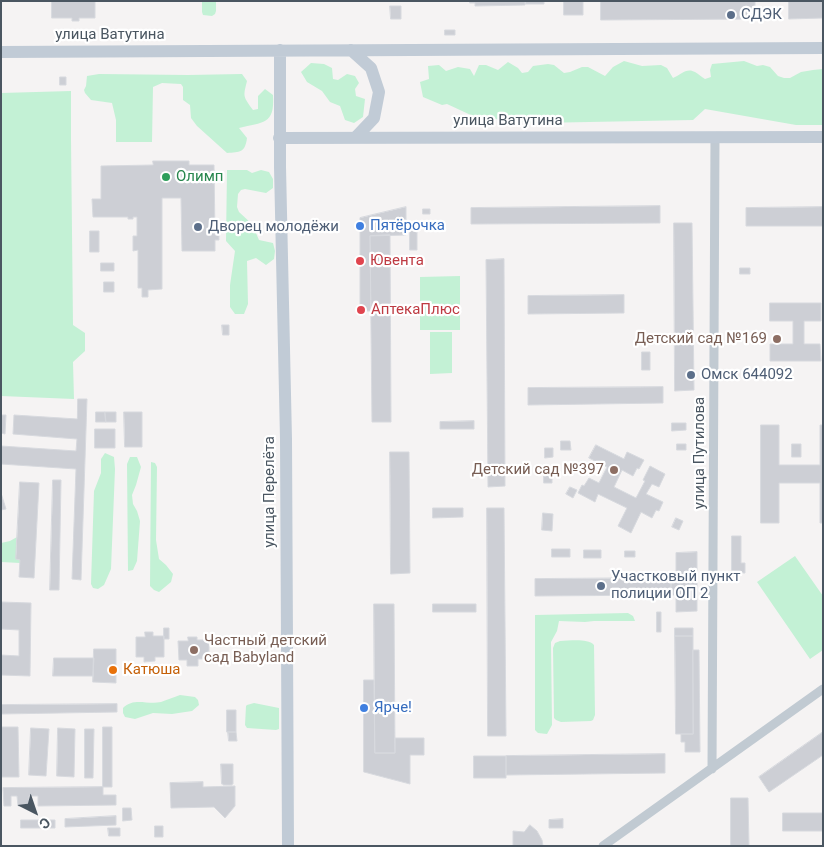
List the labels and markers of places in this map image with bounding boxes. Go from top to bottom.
place label: СДЭК [741,6,782,24]
marker: СДЭК [725,9,737,21]
place label: Олимп [176,168,223,186]
marker: Олимп [160,171,172,183]
place label: Пятёрочка [370,217,445,235]
place label: Дворец молодёжи [208,218,339,236]
marker: Пятёрочка [354,220,366,232]
marker: Дворец молодёжи [192,221,204,233]
place label: Ювента [370,252,424,270]
marker: Ювента [354,255,366,267]
place label: АптекаПлюс [371,301,460,319]
marker: АптекаПлюс [355,304,367,316]
place label: Детский сад №169 [635,330,767,348]
marker: Детский сад №169 [771,333,783,345]
place label: Омск 644092 [701,366,793,384]
marker: Омск 644092 [685,369,697,381]
place label: Детский сад №397 [472,461,604,479]
marker: Детский сад №397 [608,464,620,476]
place label: Участковый пункт полиции ОП 2 [611,568,740,603]
marker: Участковый пункт полиции ОП 2 [595,580,607,592]
place label: Частный детский сад Babyland [204,632,327,667]
marker: Частный детский сад Babyland [188,644,200,656]
place label: Катюша [123,661,180,679]
marker: Катюша [107,664,119,676]
place label: Ярче! [374,699,412,717]
marker: Ярче! [358,702,370,714]

